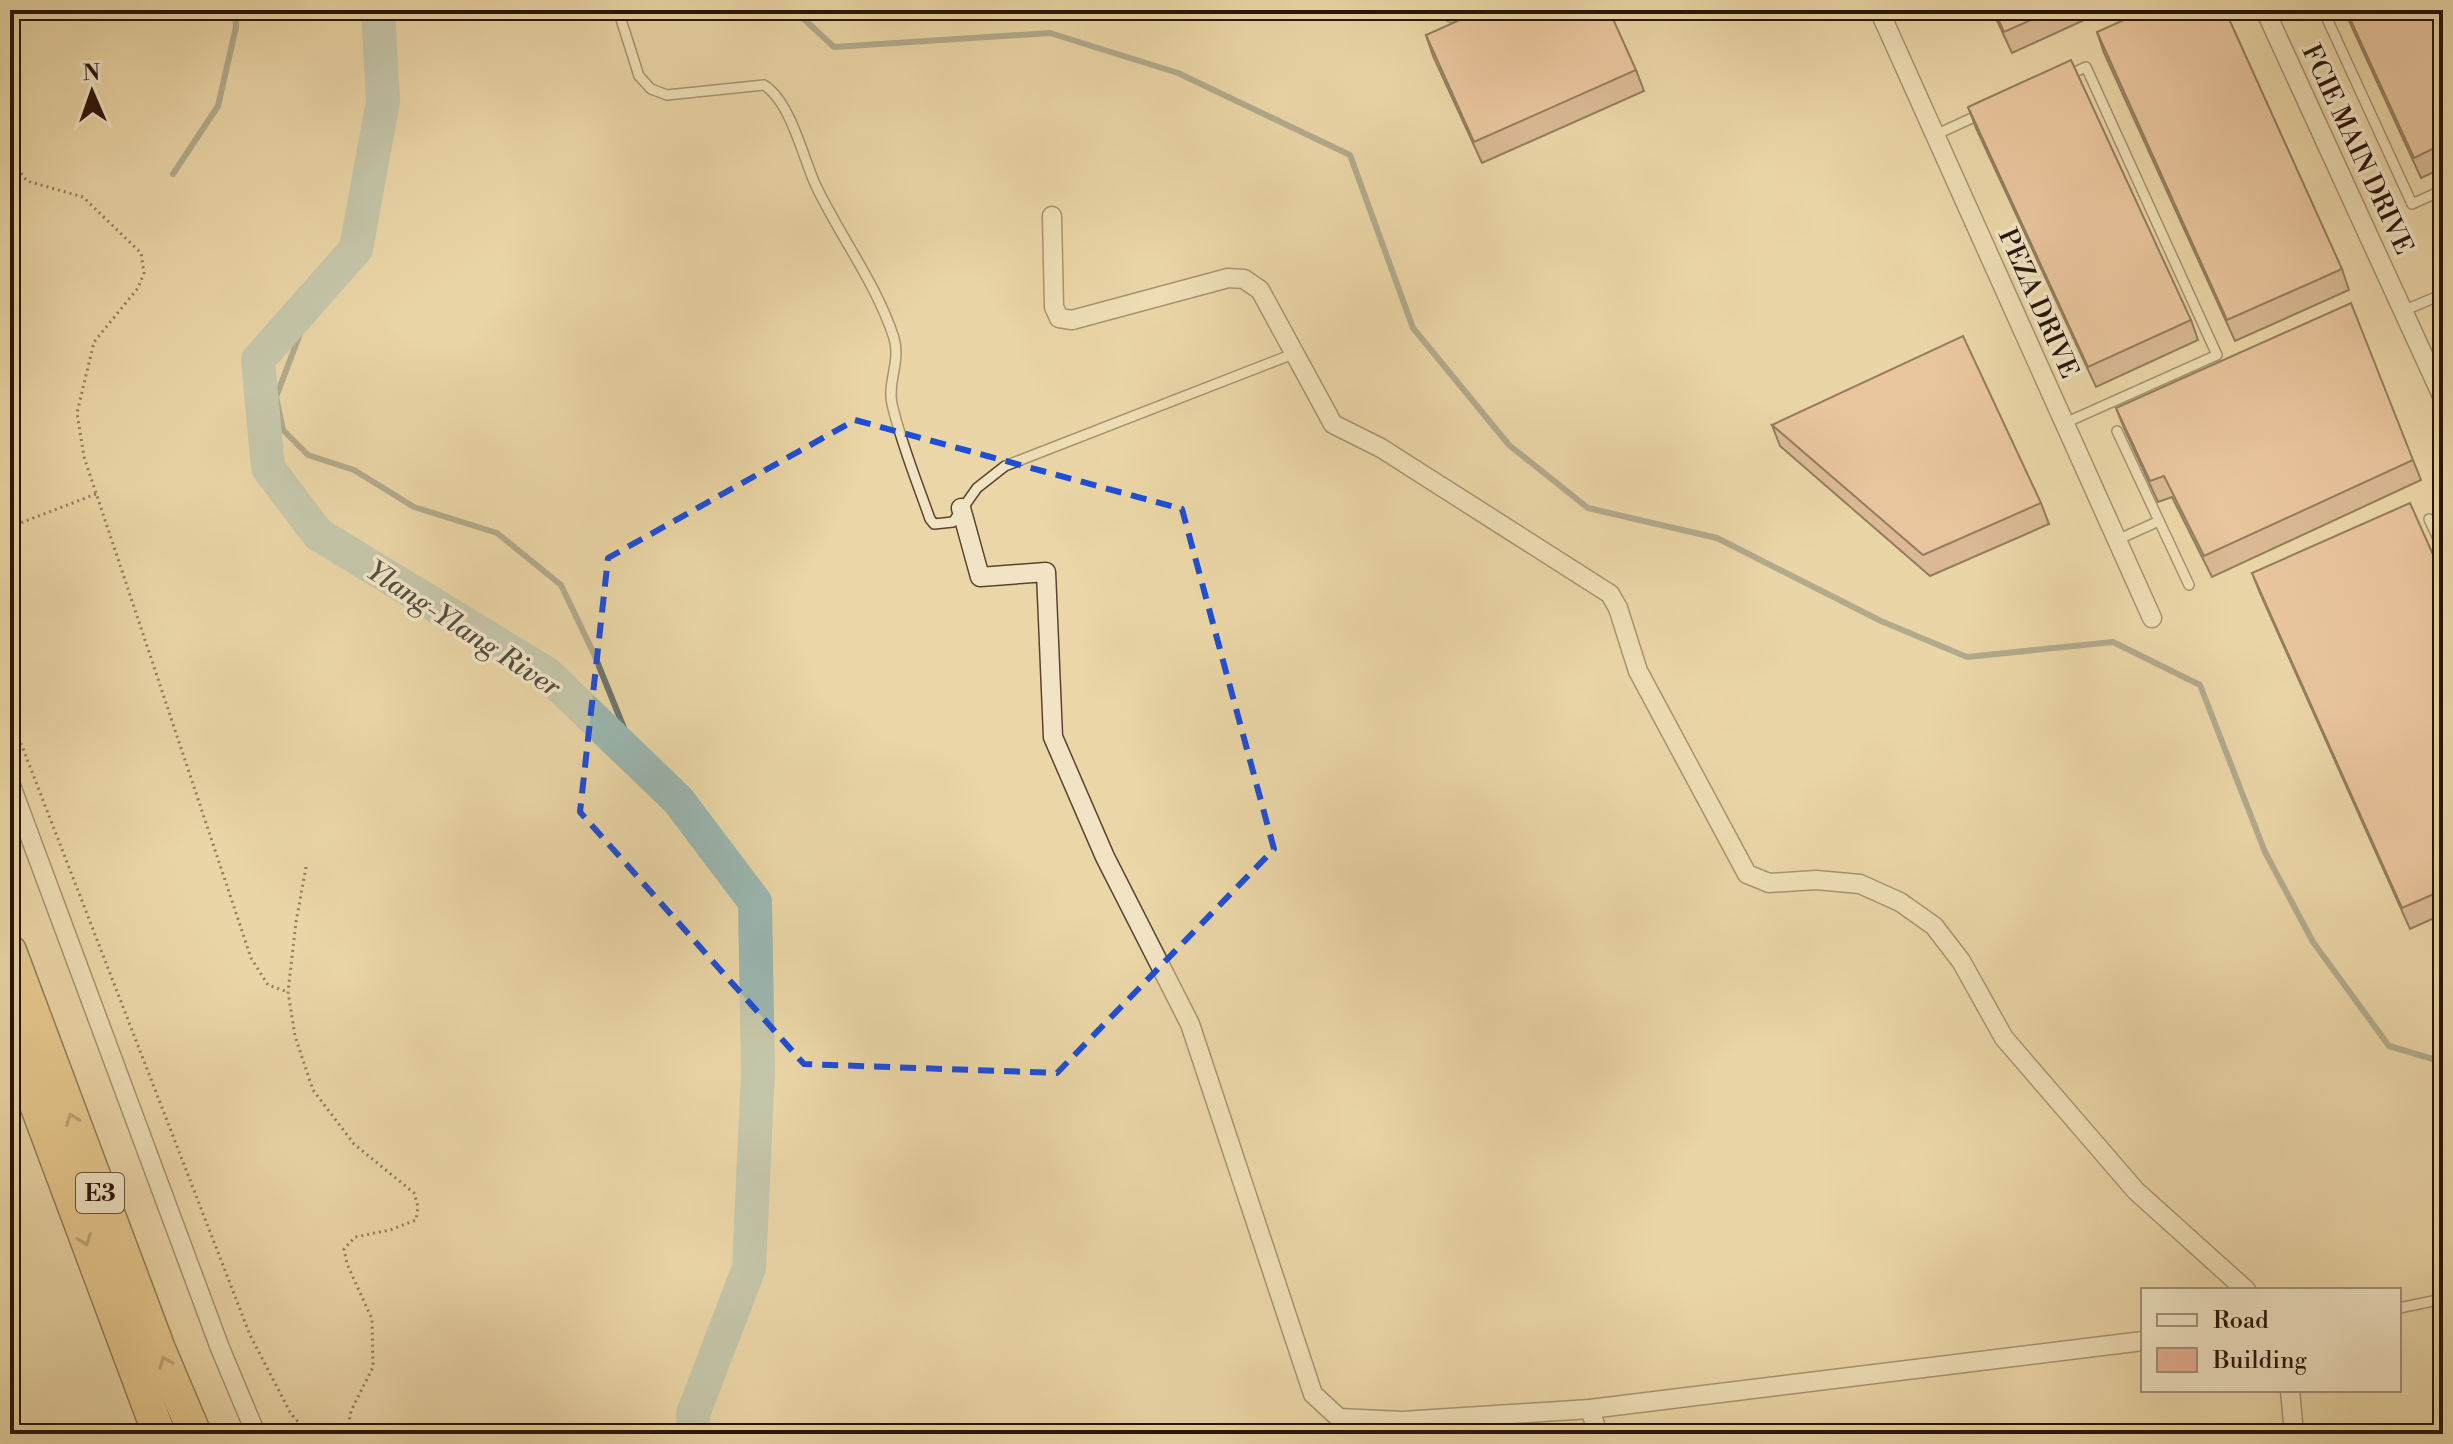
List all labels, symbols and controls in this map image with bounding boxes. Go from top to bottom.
street label: FCIE MAIN DRIVE [2294,39,2420,260]
north arrow [52,52,132,132]
text: N [82,60,101,87]
street label: PEZA DRIVE [1991,224,2085,383]
water label: Ylang-Ylang River [359,553,568,706]
one-way arrow [65,1113,82,1127]
road number: E3 [76,1173,124,1213]
one-way arrow [75,1232,92,1246]
legend [2141,1288,2401,1392]
text: Road [2213,1306,2269,1336]
text: Building [2212,1346,2307,1376]
one-way arrow [158,1356,175,1370]

